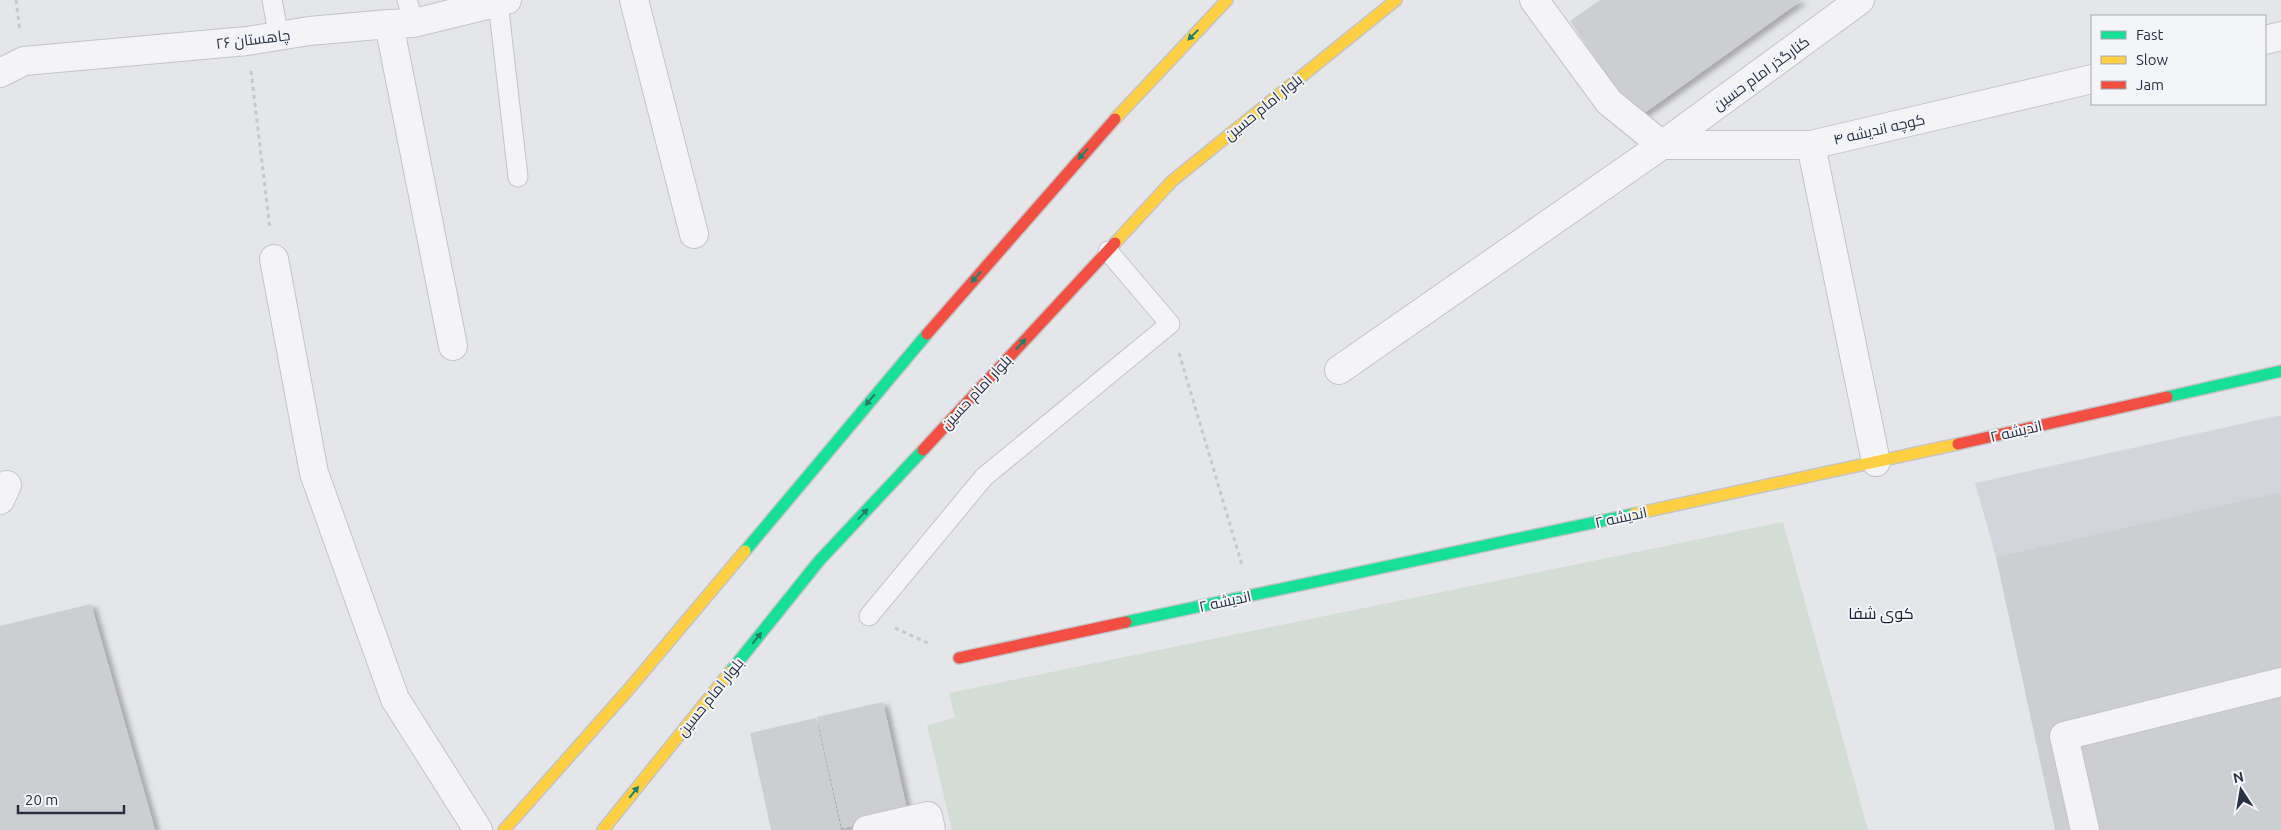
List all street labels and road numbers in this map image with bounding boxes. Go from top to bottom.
street label: چاهستان ۲۶ [215,26,291,54]
street label: کنارگذر امام حسین [1710,32,1814,115]
street label: بلوار امام حسین [1220,70,1307,145]
street label: کوچه اندیشه ۴ [1832,110,1927,150]
street label: بلوار امام حسین [937,351,1016,434]
street label: اندیشه ۲ [1988,417,2044,445]
street label: اندیشه ۲ [1593,503,1649,531]
street label: اندیشه ۲ [1197,587,1253,615]
street label: بلوار امام حسین [673,654,748,741]

